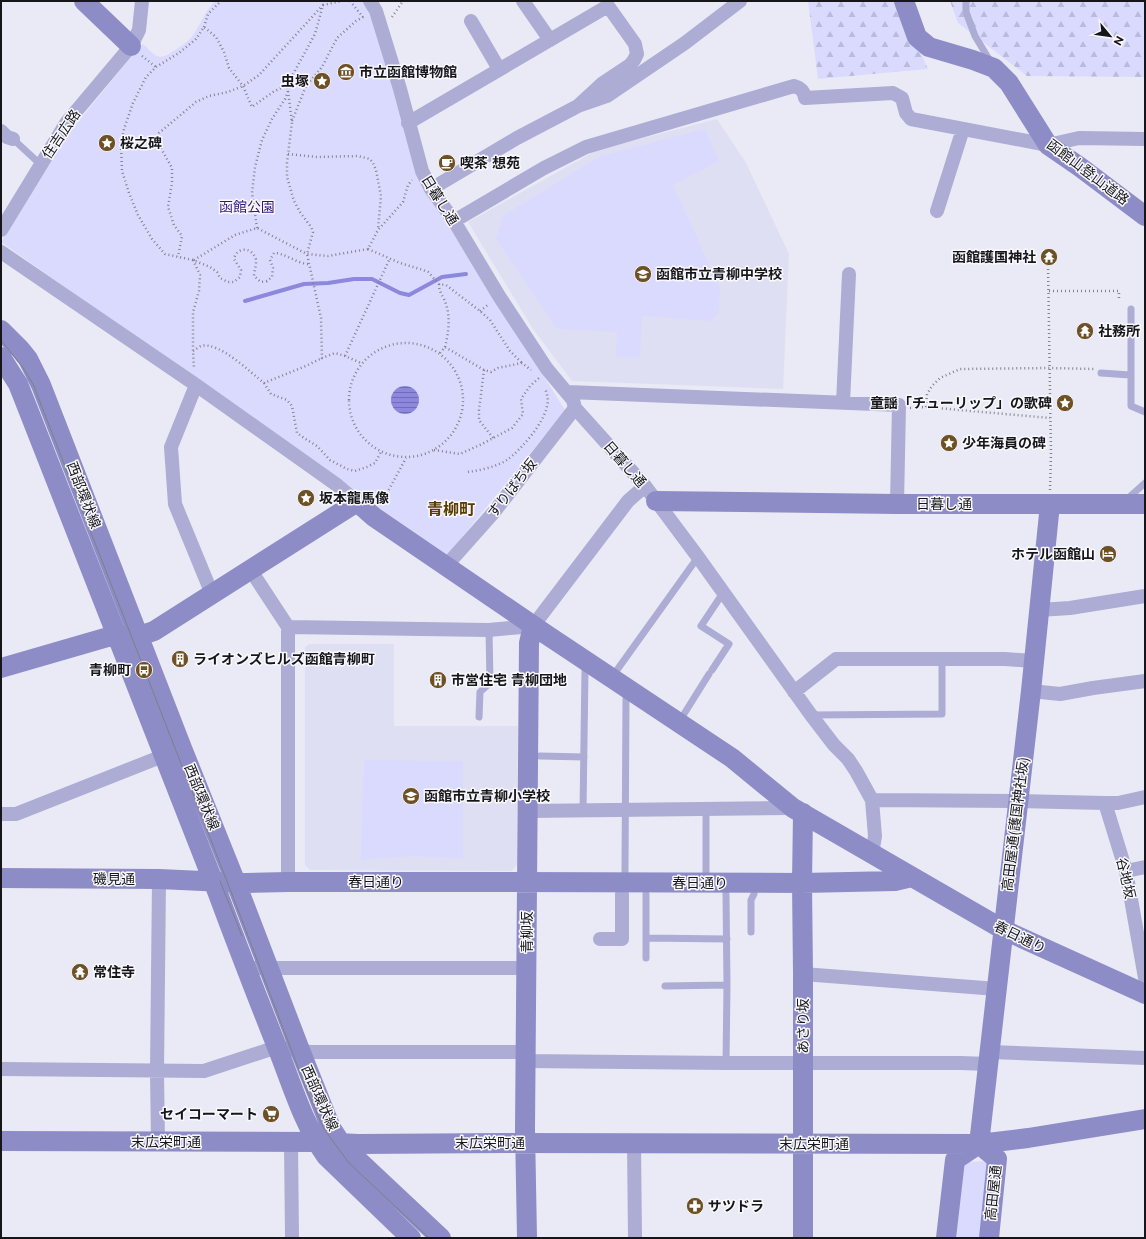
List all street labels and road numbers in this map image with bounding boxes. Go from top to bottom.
street label: 住吉広路 [38,106,84,162]
street label: 函館山登山道路 [1043,135,1133,209]
street label: 日暮し通 [418,171,462,229]
street label: 日暮し通 [600,437,650,491]
street label: すりばち坂 [483,455,541,521]
street label: 西部環状線 [63,459,105,531]
street label: 日暮し通 [916,495,972,513]
street label: 高田屋通(護国神社坂) [998,756,1032,892]
street label: 西部環状線 [181,761,223,833]
street label: 谷地坂 [1113,856,1139,900]
street label: 磯見通 [93,870,135,888]
street label: 春日通り [348,873,404,891]
street label: 春日通り [672,874,728,892]
street label: 青柳坂 [518,911,536,953]
street label: 春日通り [991,917,1049,957]
street label: あさり坂 [794,998,812,1054]
street label: 西部環状線 [298,1062,342,1134]
street label: 末広栄町通 [131,1133,201,1151]
street label: 末広栄町通 [455,1134,525,1152]
street label: 末広栄町通 [779,1135,849,1153]
street label: 高田屋通 [981,1164,1005,1222]

